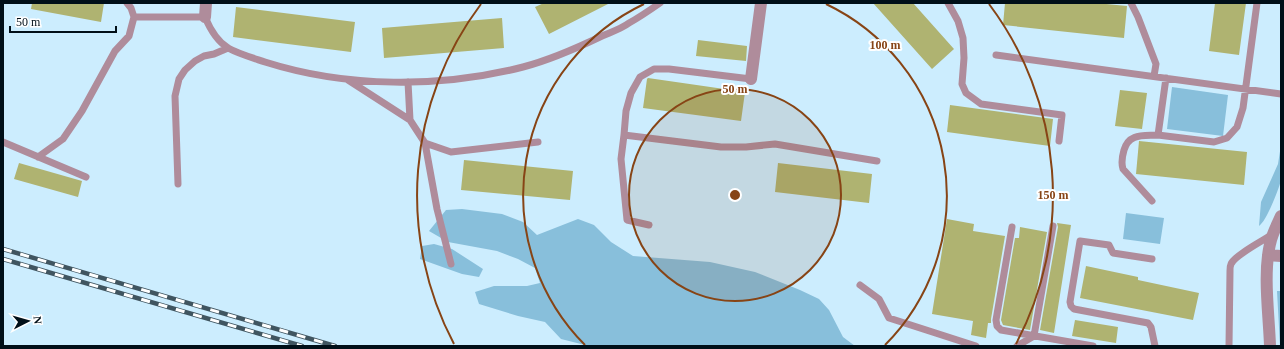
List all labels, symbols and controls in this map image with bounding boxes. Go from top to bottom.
scale bar [10,8,116,34]
text: 50 m [16,15,41,29]
text: 100 m [870,38,901,52]
text: 50 m [723,82,748,96]
centre of rings [728,188,742,202]
text: 150 m [1038,188,1069,202]
north arrow [8,301,48,341]
text: N [32,315,44,325]

